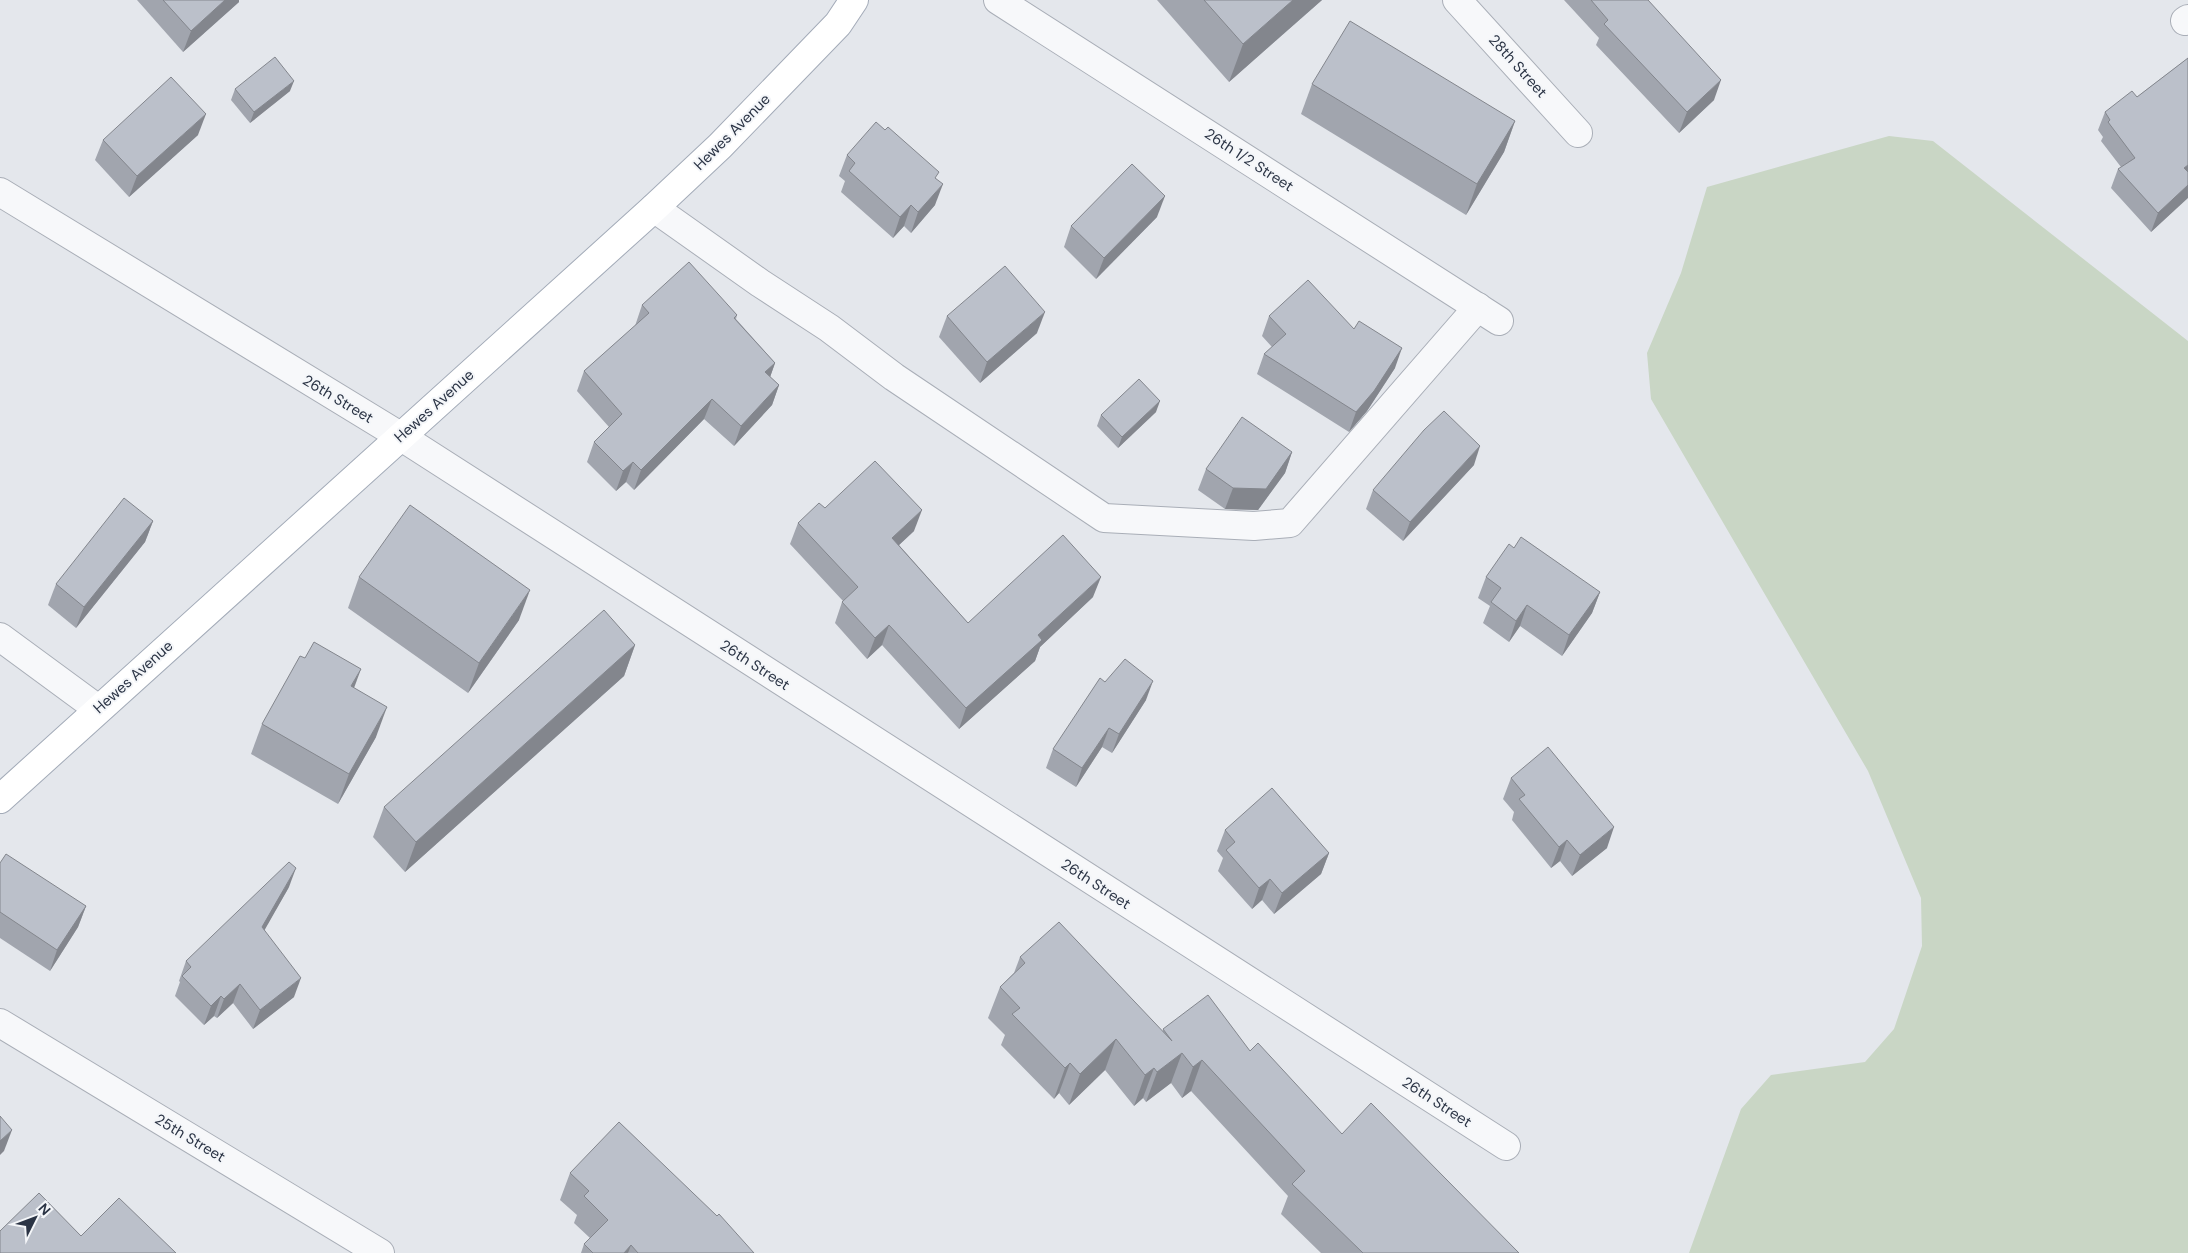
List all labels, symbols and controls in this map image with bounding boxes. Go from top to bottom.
street label: 28th Street [1484,30,1552,102]
street label: Hewes Avenue [689,89,775,175]
street label: 26th 1/2 Street [1201,124,1297,196]
street label: Hewes Avenue [390,365,478,447]
street label: 26th Street [299,370,377,428]
street label: 26th Street [716,635,794,695]
street label: Hewes Avenue [89,636,177,718]
street label: 26th Street [1057,854,1135,914]
street label: 26th Street [1398,1072,1476,1132]
street label: 25th Street [151,1109,229,1167]
north arrow [10,1193,60,1243]
text: N [35,1199,55,1219]

